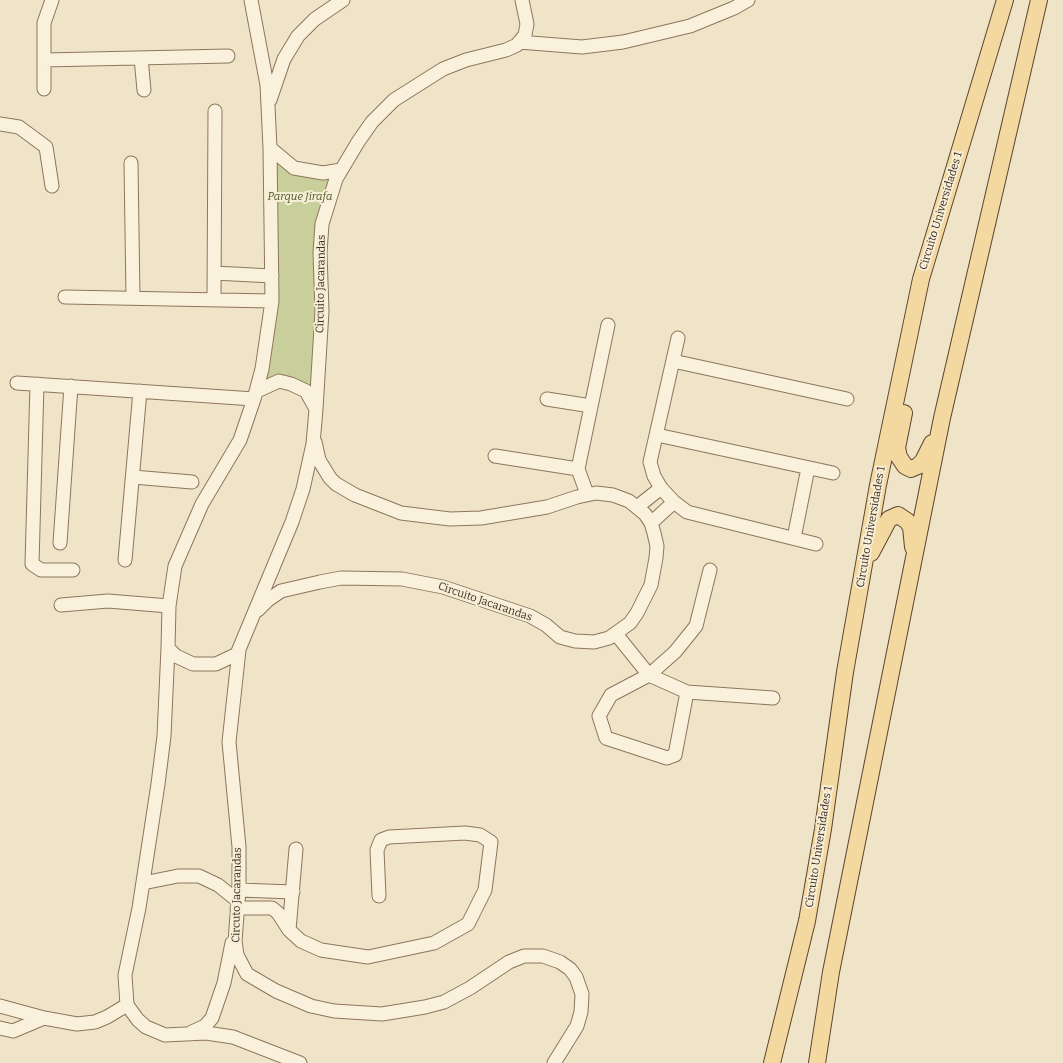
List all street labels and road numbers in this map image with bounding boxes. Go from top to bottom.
street label: Circuito Universidades 1 [917,150,965,272]
street label: Circuito Jacarandas [314,235,328,333]
street label: Circuito Universidades 1 [854,466,888,588]
street label: Circuito Jacarandas [436,580,534,624]
street label: Circuito Universidades 1 [803,785,835,909]
street label: Circuto Jacarandas [230,847,244,943]

